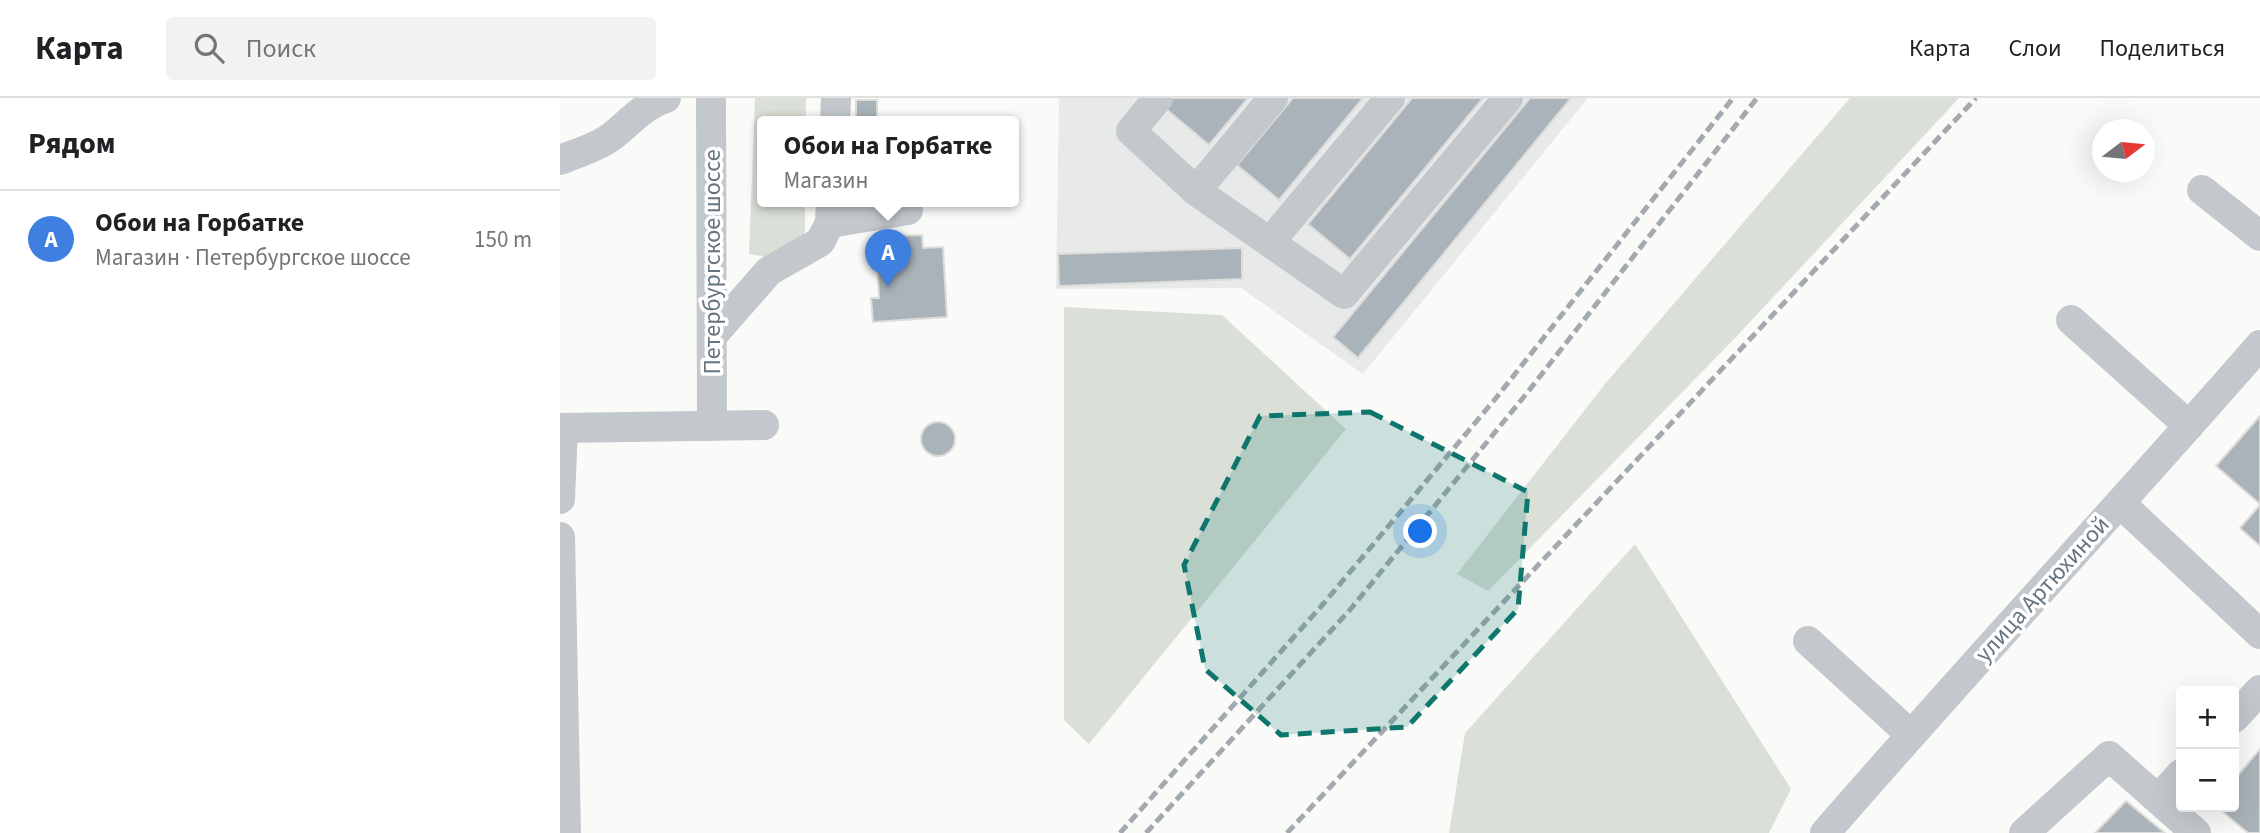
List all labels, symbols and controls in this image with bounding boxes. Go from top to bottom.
search box [166,17,656,80]
text: Карта [35,25,124,72]
icon: search [190,29,228,67]
text: Поиск [246,30,316,67]
text: Карта [1909,31,1971,66]
text: Слои [2009,31,2062,66]
text: Поделиться [2100,31,2225,66]
popup [757,116,1019,207]
north arrow [2092,119,2155,182]
text: Рядом [28,122,116,165]
text: Обои на Горбатке [783,127,993,164]
street label: Петербургское шоссе [695,149,730,375]
text: Магазин [783,164,868,197]
text: Обои на Горбатке [95,204,304,241]
text: A [44,223,58,256]
text: 150 m [474,223,532,256]
pin: A [865,229,911,287]
text: Магазин · Петербургское шоссе [95,241,411,274]
street label: улица Артюхиной [1967,508,2118,670]
your location [1403,514,1437,548]
map controls [2176,686,2239,812]
button: + [2176,686,2239,749]
button: − [2176,749,2239,812]

